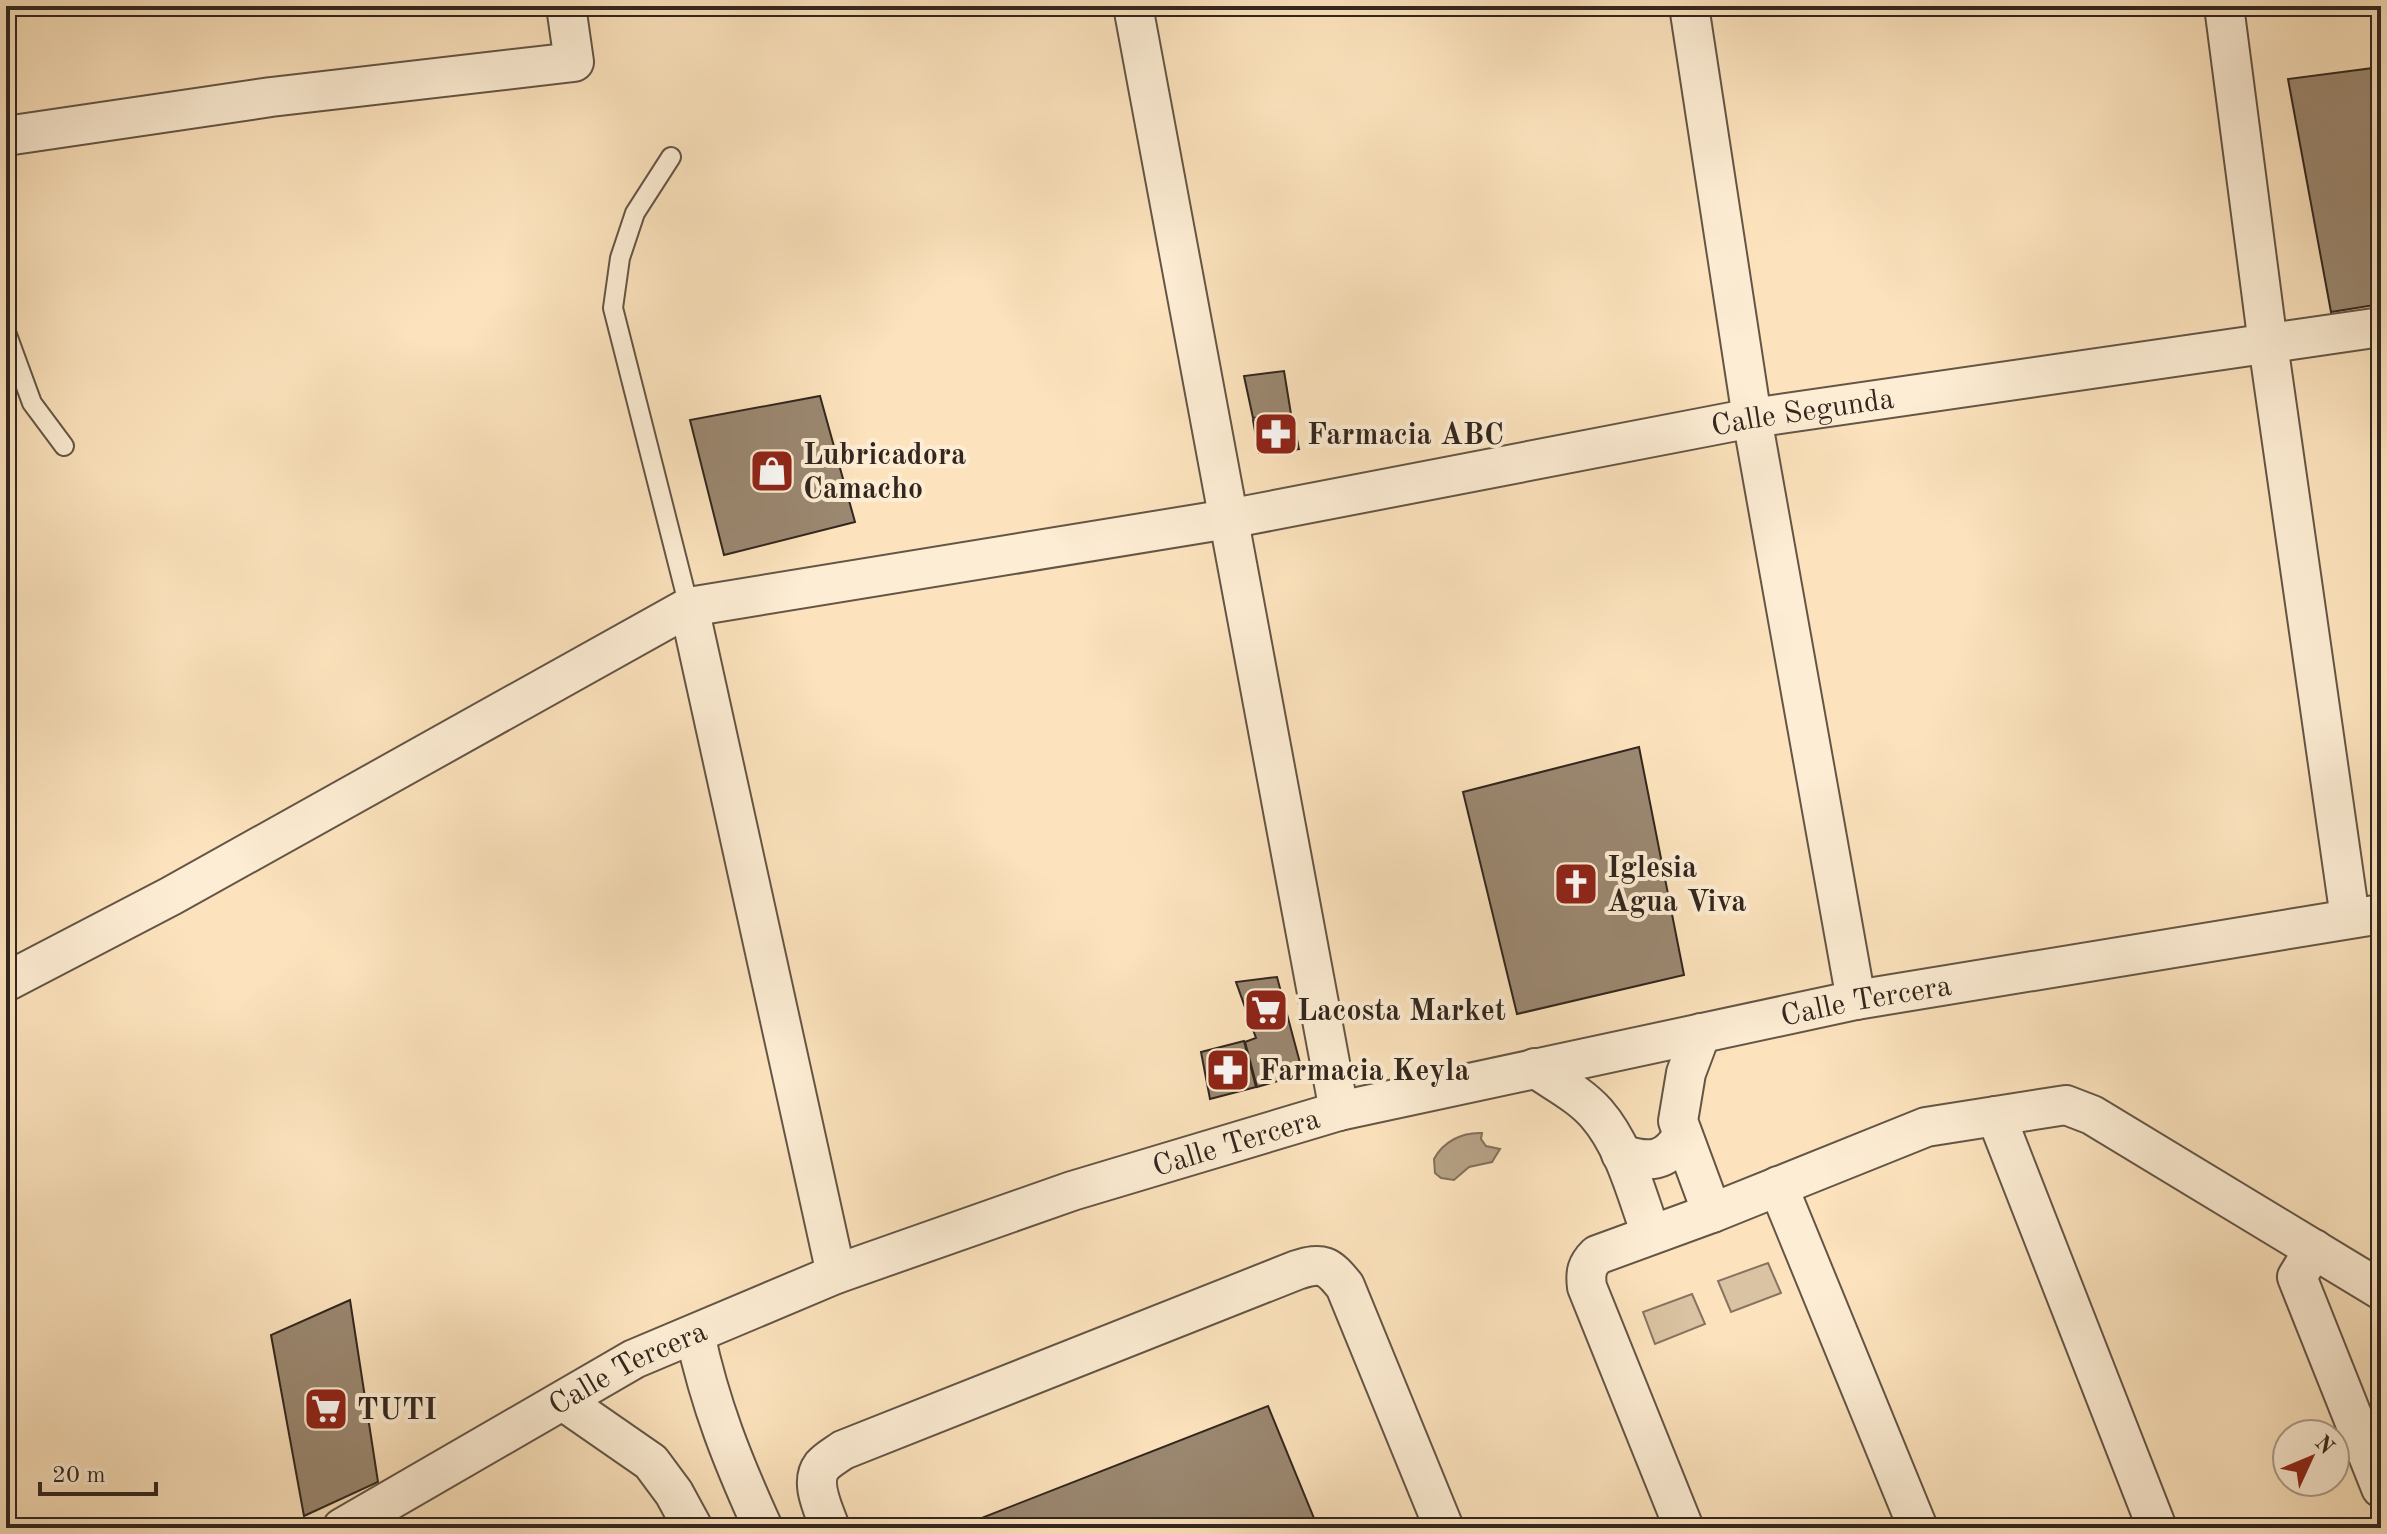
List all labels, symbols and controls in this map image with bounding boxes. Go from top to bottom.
street label: Calle Segunda [1709,385,1896,443]
pharmacy icon: Farmacia ABC [1252,410,1300,458]
place label: Farmacia ABC [1307,421,1504,451]
place label: Lubricadora Camacho [803,441,966,505]
shop icon: Lubricadora Camacho [748,447,796,495]
place label: Iglesia Agua Viva [1607,854,1746,918]
church icon: Iglesia Agua Viva [1552,860,1600,908]
street label: Calle Tercera [1778,972,1954,1033]
supermarket icon: Lacosta Market [1242,986,1290,1034]
place label: Lacosta Market [1297,997,1506,1027]
pharmacy icon: Farmacia Keyla [1204,1046,1252,1094]
place label: Farmacia Keyla [1259,1057,1470,1087]
street label: Calle Tercera [1150,1105,1324,1183]
street label: Calle Tercera [545,1317,712,1422]
supermarket icon: TUTI [302,1385,350,1433]
place label: TUTI [357,1396,437,1426]
north arrow [2271,1418,2351,1498]
text: N [2310,1432,2338,1459]
scale bar [40,1446,156,1496]
text: 20 m [52,1464,106,1488]

